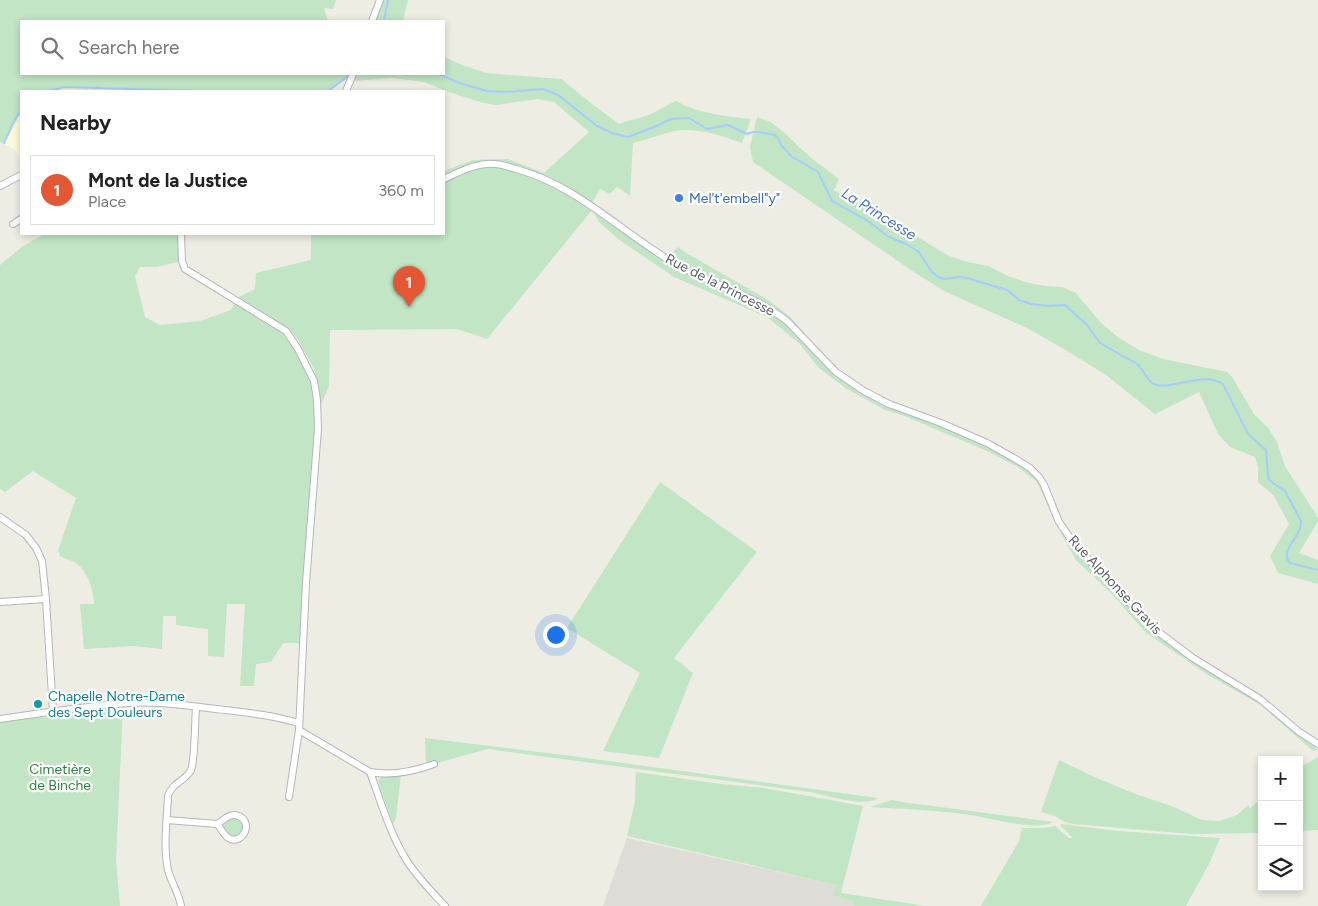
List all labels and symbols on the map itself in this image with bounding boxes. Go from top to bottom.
water label: La Princesse [838,184,920,244]
place label: Mel't'embell"y" [689,190,780,207]
marker: Mel't'embell"y" [673,192,685,204]
street label: Rue de la Princesse [662,250,778,320]
pin: 1 [393,266,425,307]
street label: Rue Alphonse Gravis [1065,532,1165,638]
your location [543,622,569,648]
place label: Chapelle Notre-Dame des Sept Douleurs [48,688,185,721]
marker: Chapelle Notre-Dame des Sept Douleurs [32,698,44,710]
park label: Cimetière de Binche [29,761,91,794]

